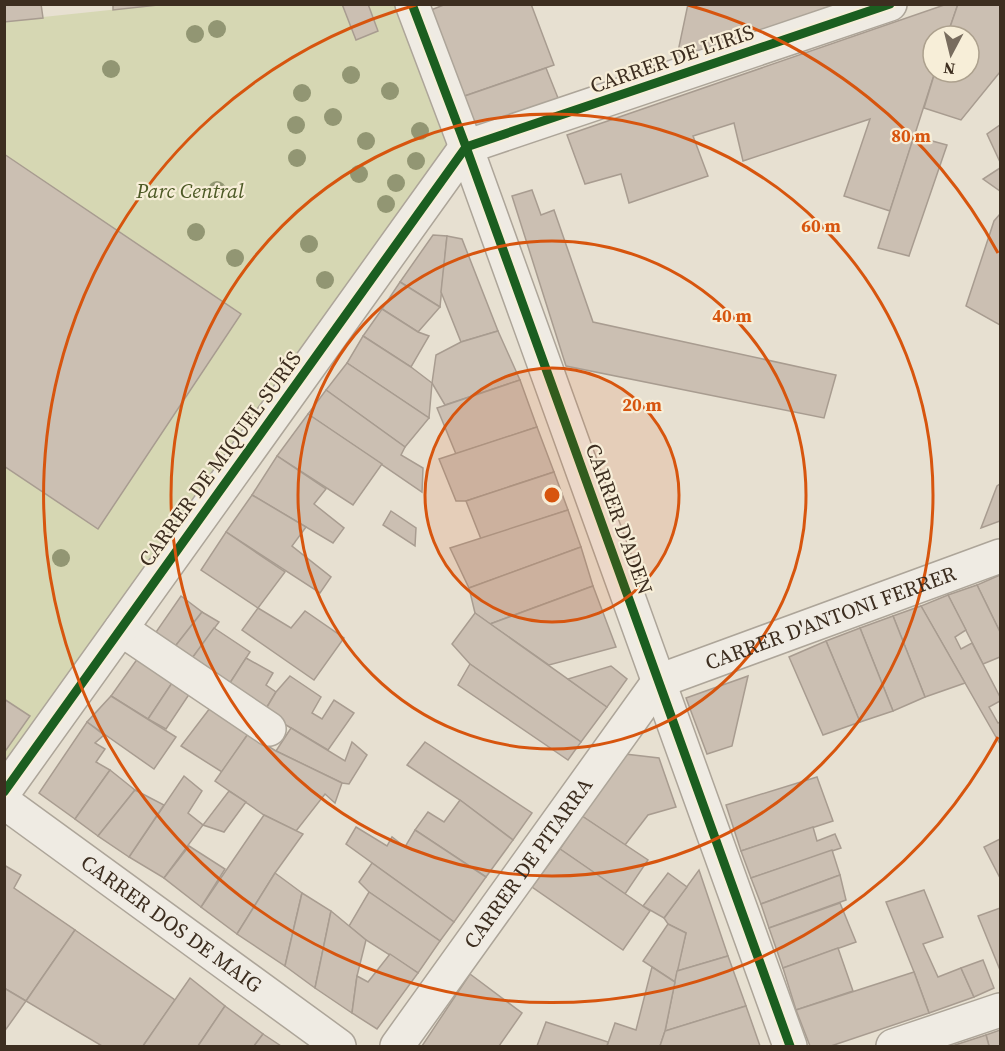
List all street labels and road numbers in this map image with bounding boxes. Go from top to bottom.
street label: CARRER DE L'IRIS [586,17,758,100]
street label: CARRER DE MIQUEL SURÍS [131,345,308,572]
street label: CARRER D'ADEN [579,439,660,598]
street label: CARRER D'ANTONI FERRER [701,558,960,677]
street label: CARRER DE PITARRA [457,772,599,954]
street label: CARRER DOS DE MAIG [75,848,268,999]

